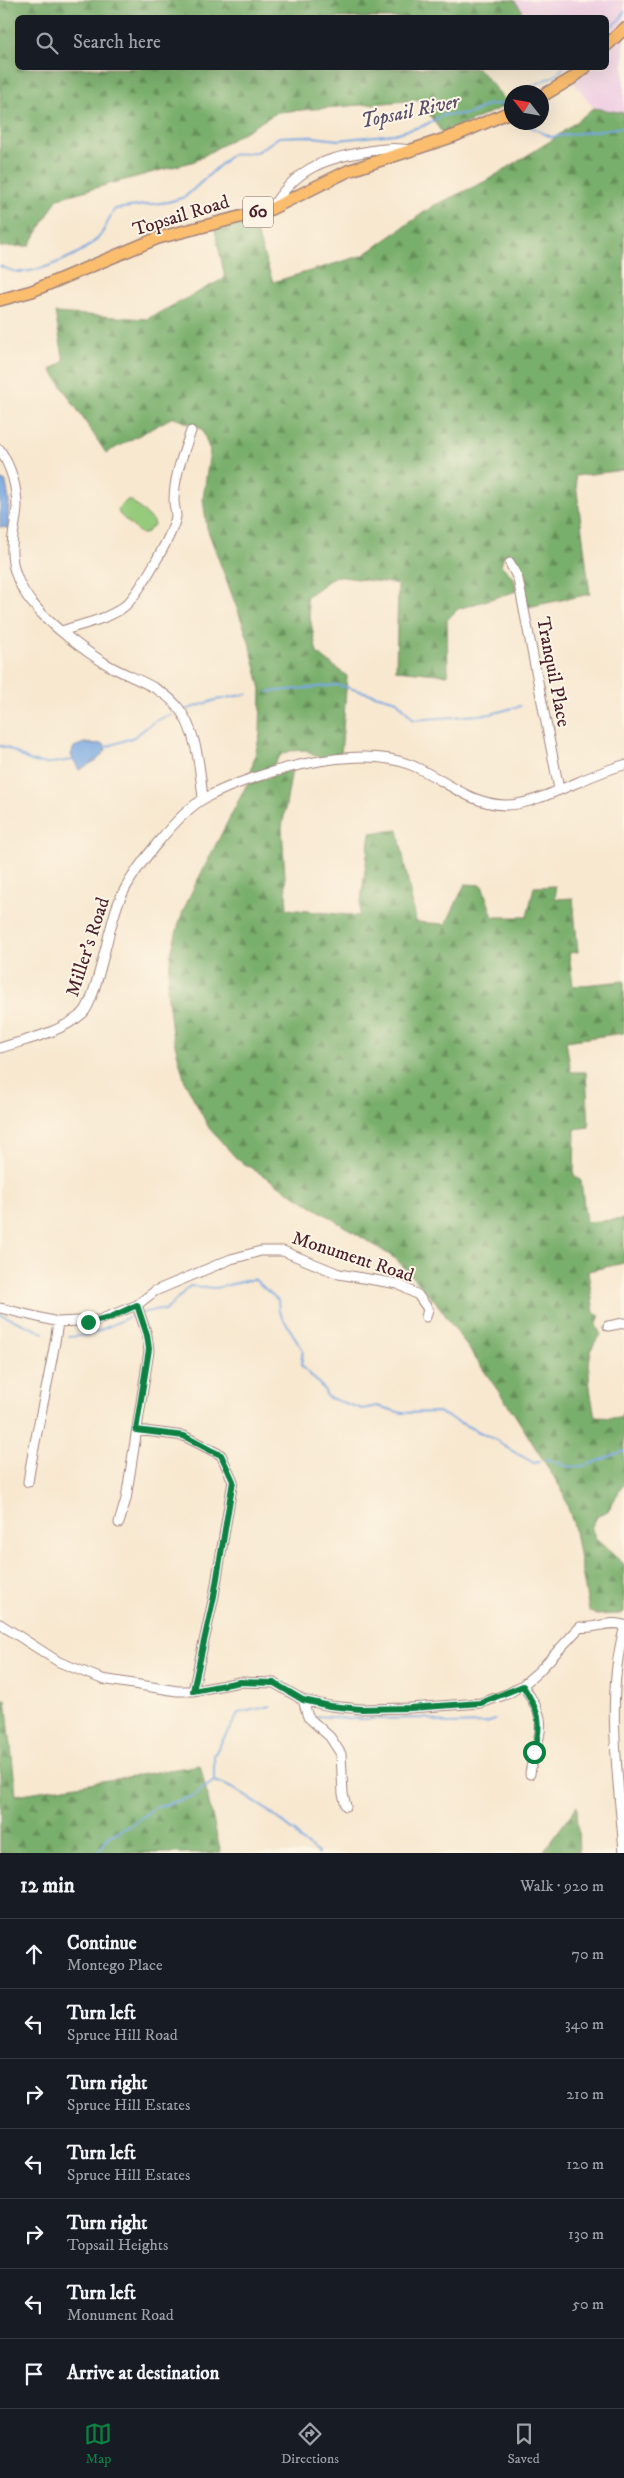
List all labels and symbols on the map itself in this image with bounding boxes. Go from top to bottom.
north arrow [504,85,549,130]
water label: Topsail River [359,89,463,135]
street label: Topsail Road [130,190,232,242]
road number: 60 [243,196,273,228]
street label: Tranquil Place [530,615,575,729]
street label: Miller's Road [61,894,115,999]
street label: Monument Road [289,1226,417,1288]
route end [77,1311,100,1334]
route start [523,1741,546,1764]

